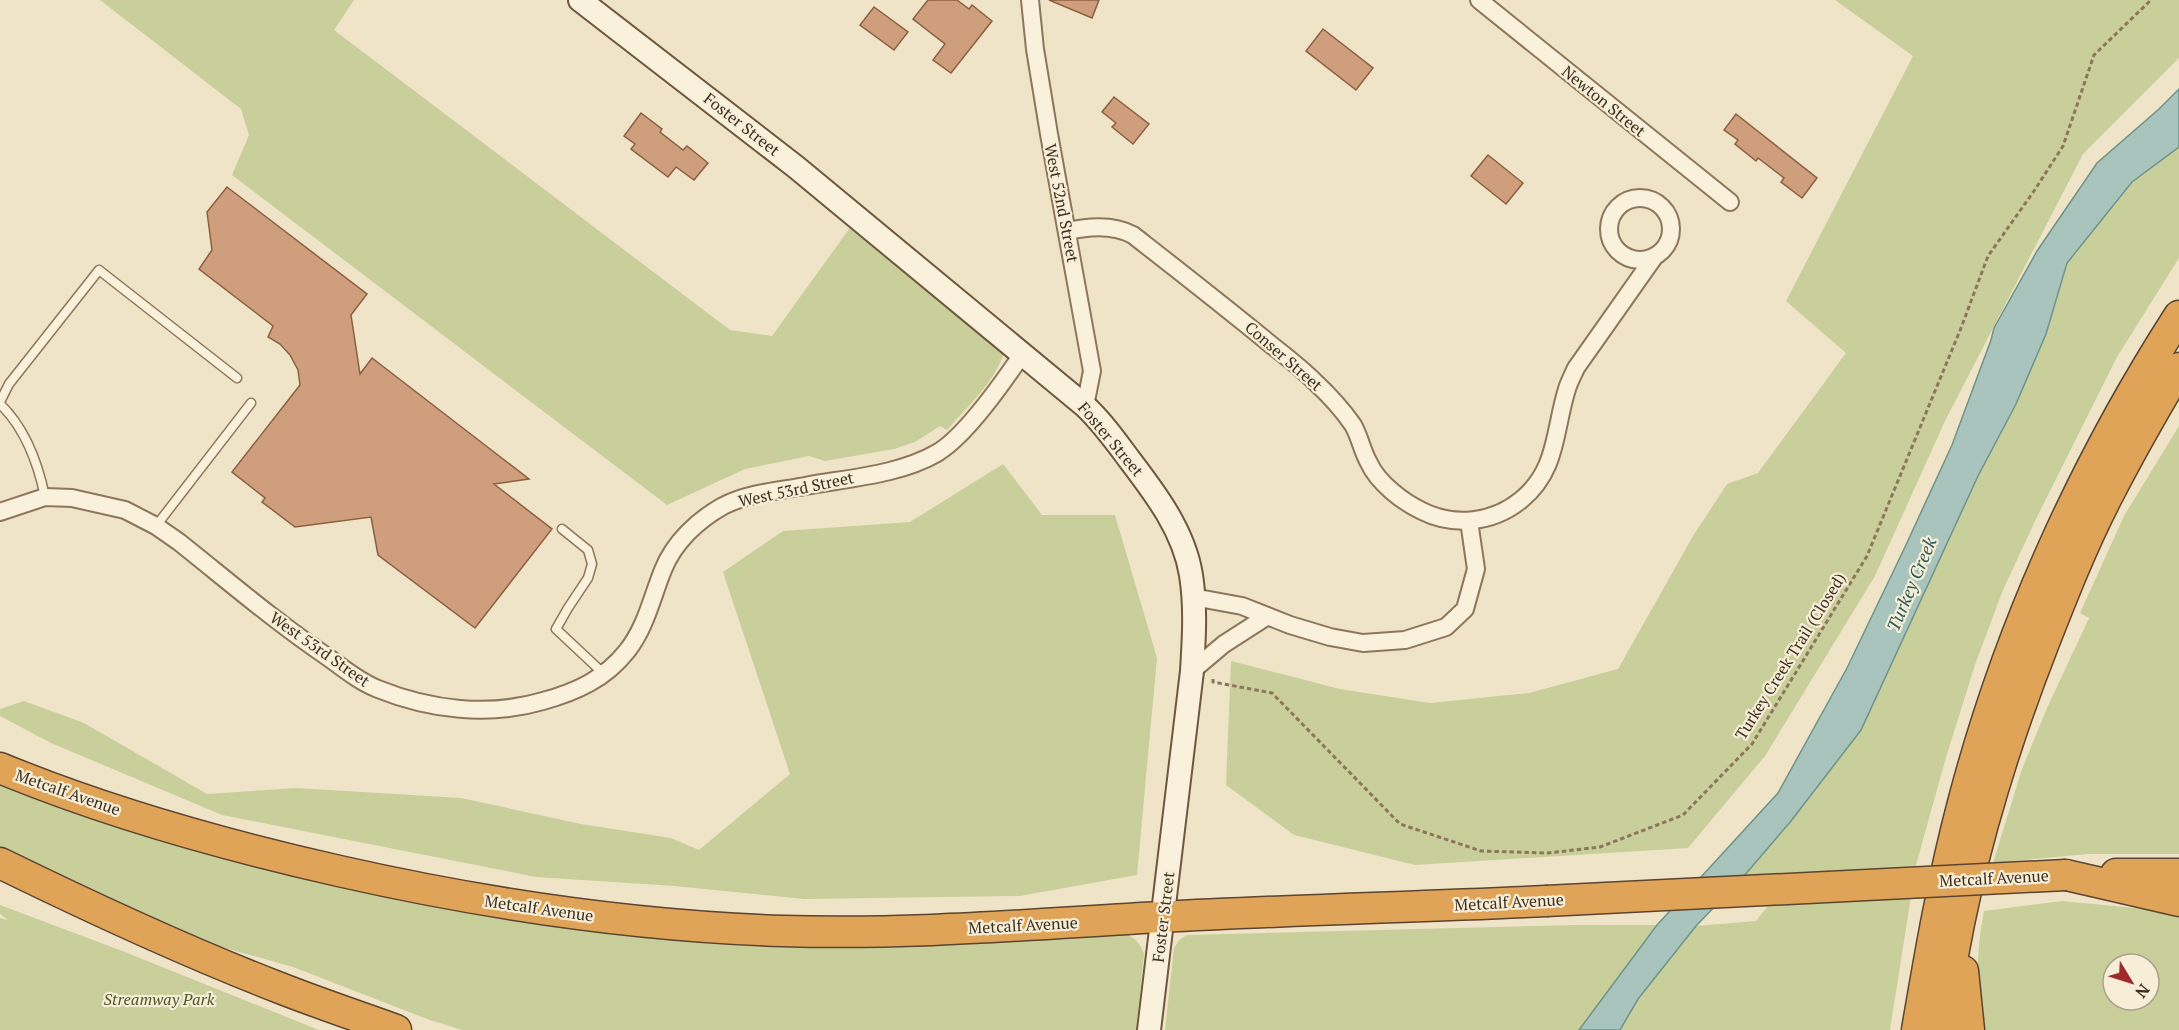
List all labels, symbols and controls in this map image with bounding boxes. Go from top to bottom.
street label: Newton Street [1557,60,1651,142]
street label: Foster Street [699,87,785,161]
street label: West 52nd Street [1040,142,1084,264]
street label: Conser Street [1241,316,1327,396]
street label: Foster Street [1073,397,1149,481]
street label: West 53rd Street [736,466,856,512]
water label: Turkey Creek [1880,533,1942,635]
street label: Turkey Creek Trail (Closed) [1729,568,1851,744]
street label: West 53rd Street [266,606,374,692]
street label: Metcalf Avenue [13,764,123,820]
street label: Metcalf Avenue [1939,864,2049,892]
street label: Foster Street [1147,870,1179,964]
street label: Metcalf Avenue [1454,888,1564,916]
street label: Metcalf Avenue [483,889,595,927]
street label: Metcalf Avenue [968,911,1078,939]
north arrow [2101,952,2161,1012]
text: N [2130,980,2155,1003]
park label: Streamway Park [104,988,215,1010]

